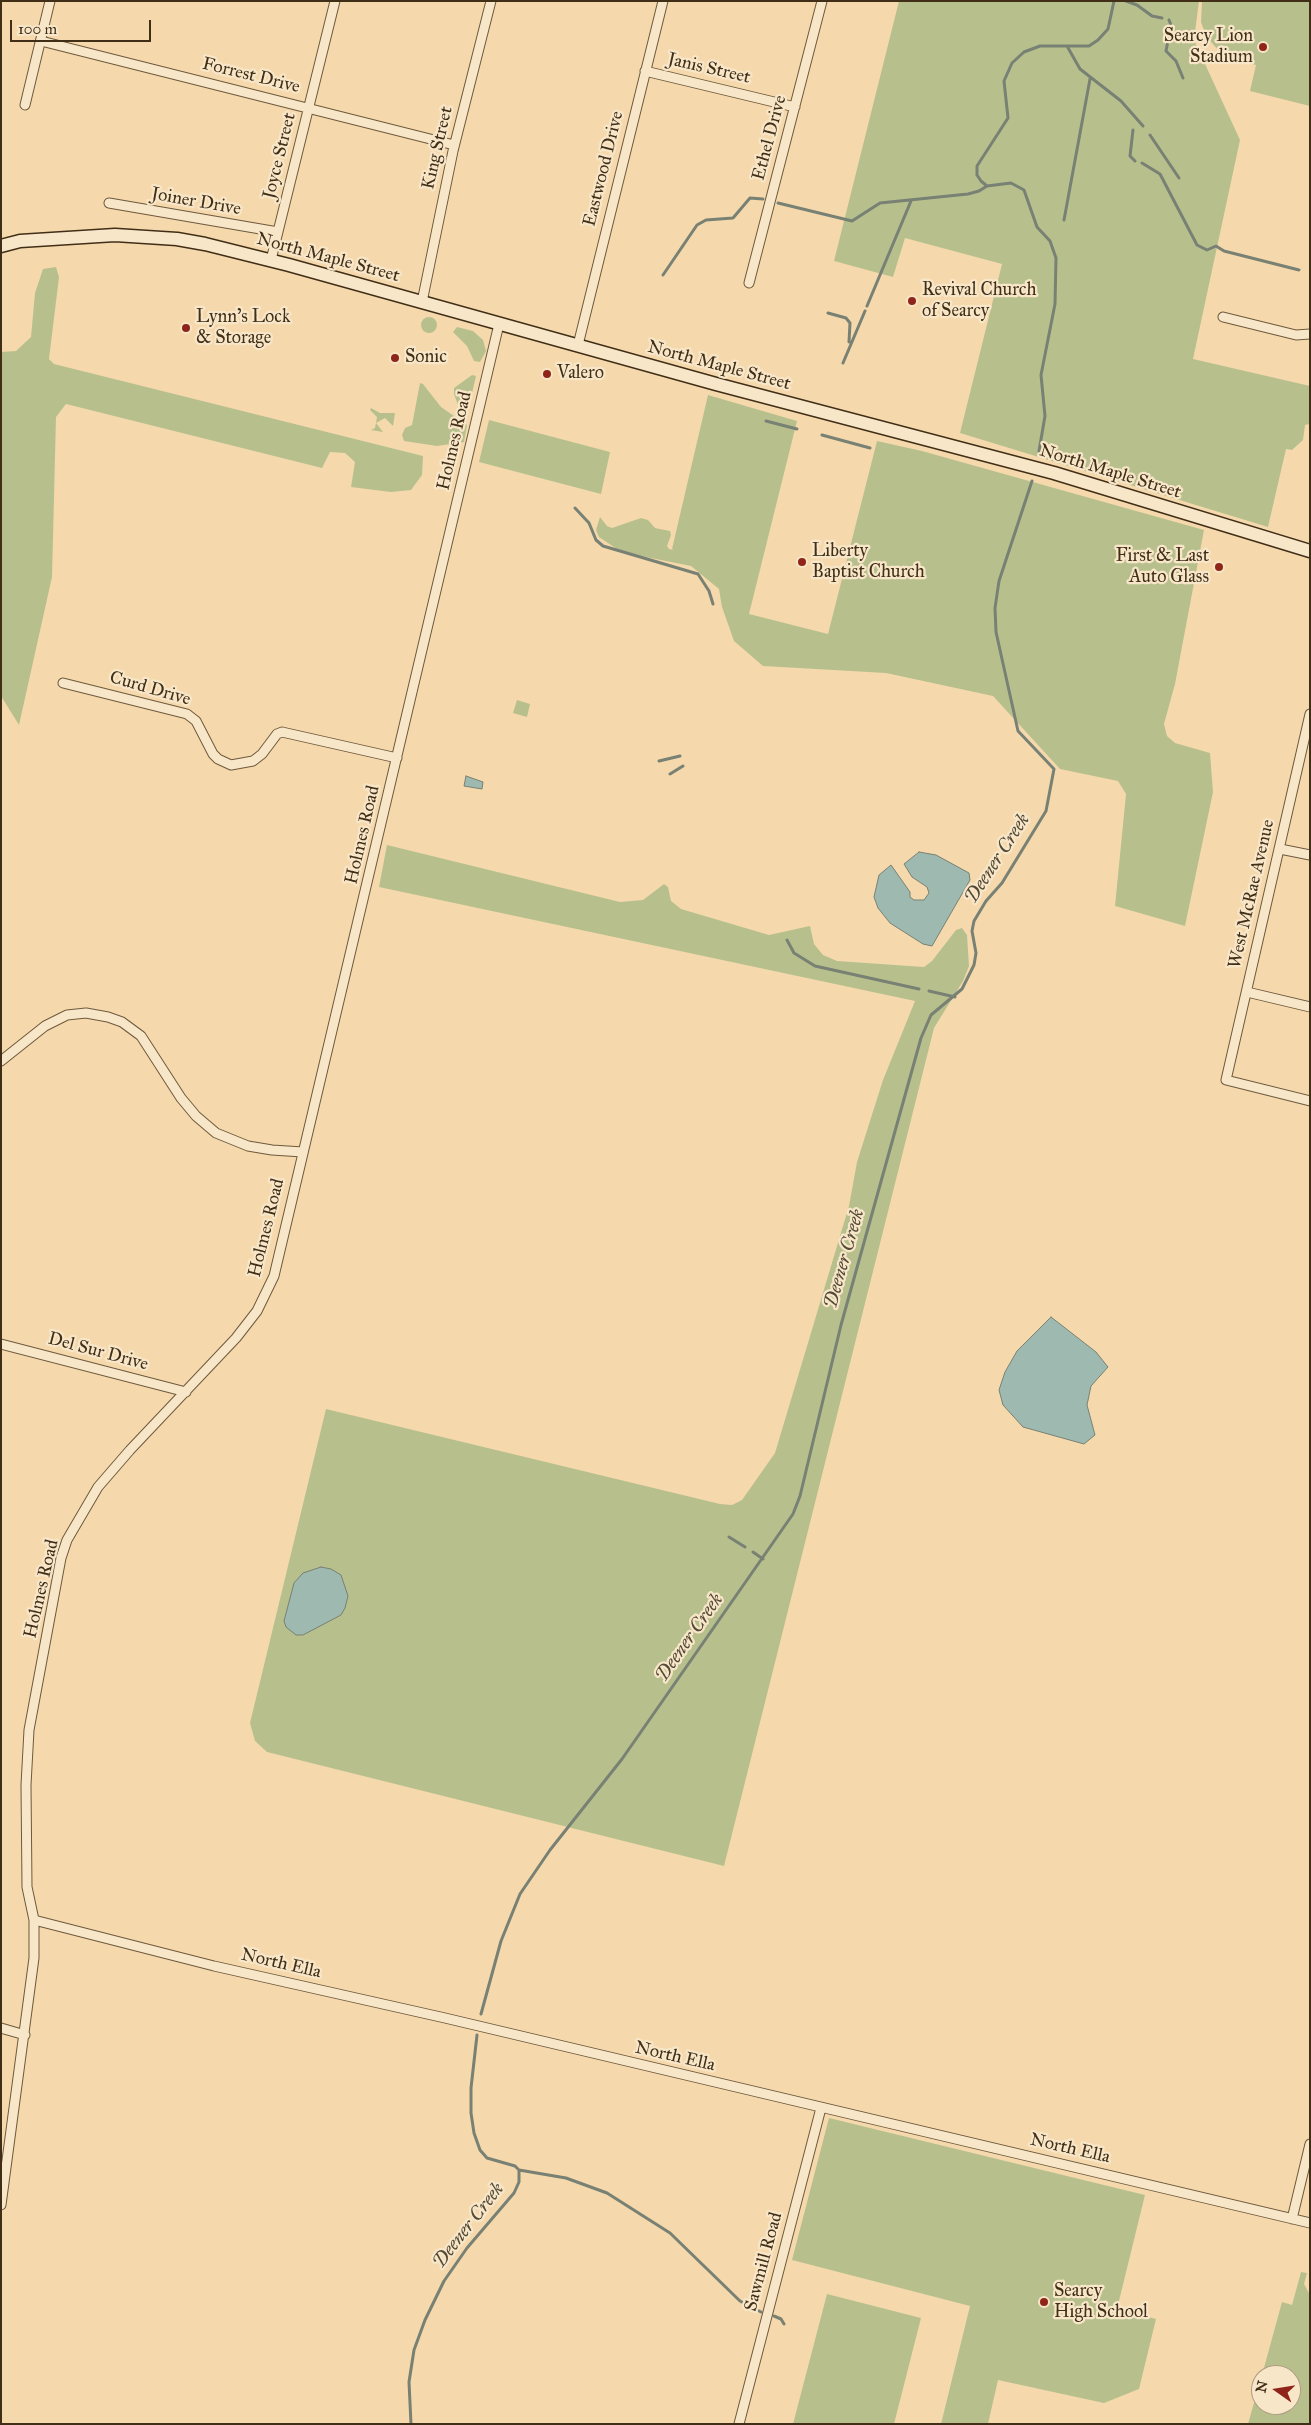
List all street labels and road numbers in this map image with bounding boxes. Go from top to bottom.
street label: Janis Street [666,49,752,89]
street label: Forrest Drive [200,53,302,99]
street label: Ethel Drive [748,93,792,183]
street label: King Street [418,104,458,192]
street label: Eastwood Drive [579,109,629,229]
street label: Joyce Street [259,111,301,201]
street label: Joiner Drive [150,184,242,220]
street label: North Maple Street [254,229,402,287]
street label: North Maple Street [645,337,793,395]
street label: Holmes Road [433,390,477,492]
street label: North Maple Street [1037,440,1183,504]
street label: Curd Drive [107,667,193,711]
street label: Holmes Road [341,784,385,886]
street label: West McRae Avenue [1224,817,1280,971]
street label: Holmes Road [244,1177,290,1279]
street label: Del Sur Drive [46,1328,150,1376]
street label: Holmes Road [20,1538,64,1640]
street label: North Ella [239,1944,323,1984]
street label: North Ella [633,2037,717,2077]
street label: North Ella [1028,2129,1112,2169]
street label: Sawmill Road [740,2210,788,2314]

